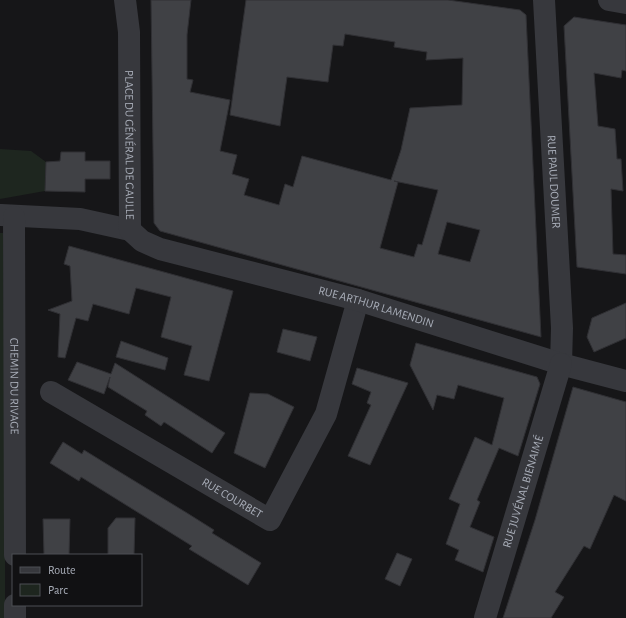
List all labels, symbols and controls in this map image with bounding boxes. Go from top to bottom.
street label: PLACE DU GÉNÉRAL DE GAULLE [123,70,137,220]
street label: RUE PAUL DOUMER [545,135,563,229]
street label: RUE ARTHUR LAMENDIN [317,284,435,330]
street label: CHEMIN DU RIVAGE [8,338,21,434]
street label: RUE JUVÉNAL BIENAIMÉ [500,433,545,549]
street label: RUE COURBET [200,476,265,520]
legend [12,554,142,606]
text: Route [48,564,75,576]
text: Parc [48,584,68,596]

